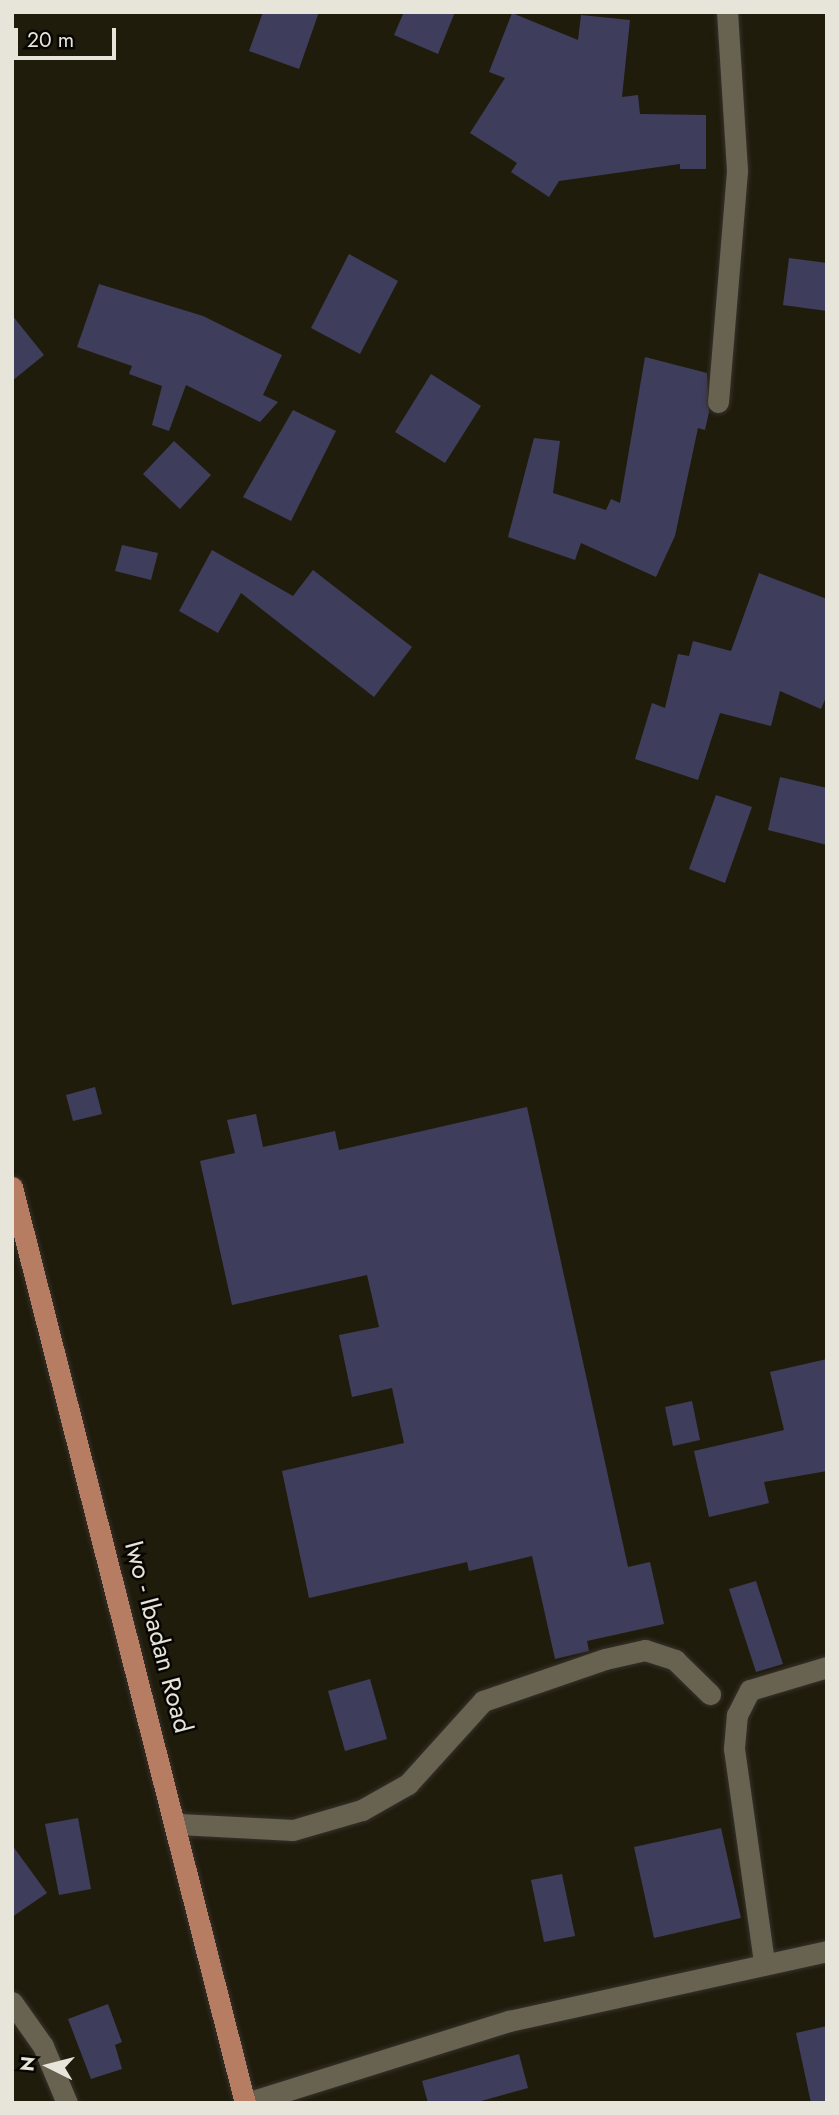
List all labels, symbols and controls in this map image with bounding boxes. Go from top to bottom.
scale bar [18,14,119,58]
text: 20 m [27,25,74,55]
street label: Iwo - Ibadan Road [117,1538,199,1736]
north arrow [14,2031,84,2101]
text: N [13,2055,42,2073]

